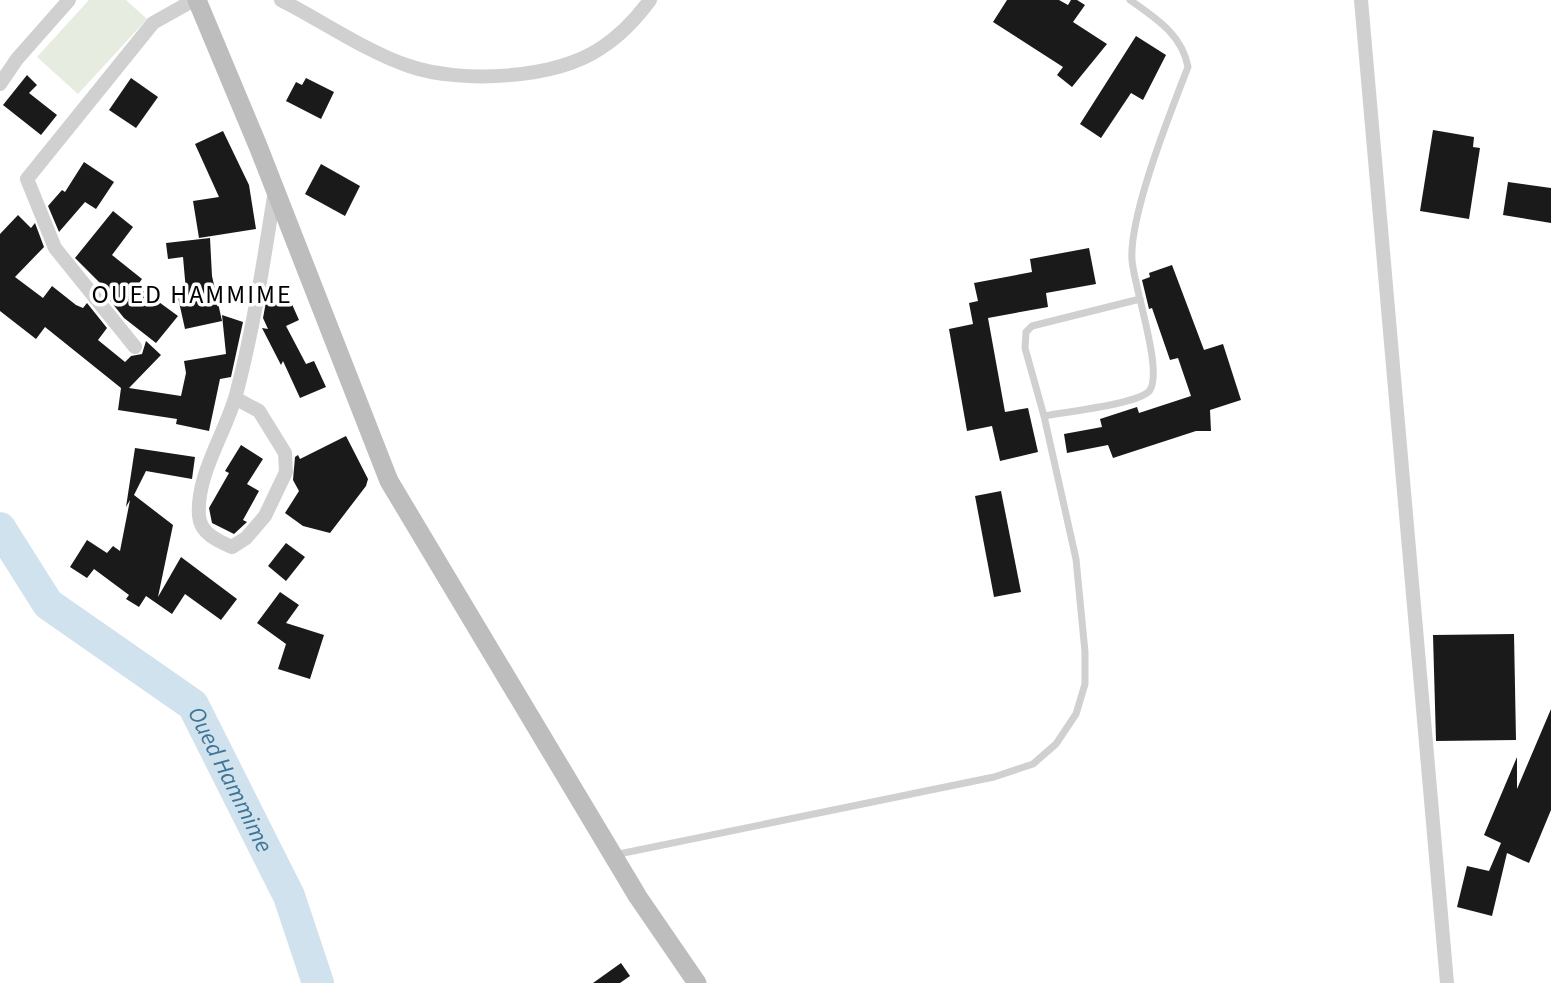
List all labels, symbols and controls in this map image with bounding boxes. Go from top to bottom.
district label: OUED HAMMIME [91,276,293,313]
water label: Oued Hammime [179,700,282,859]

